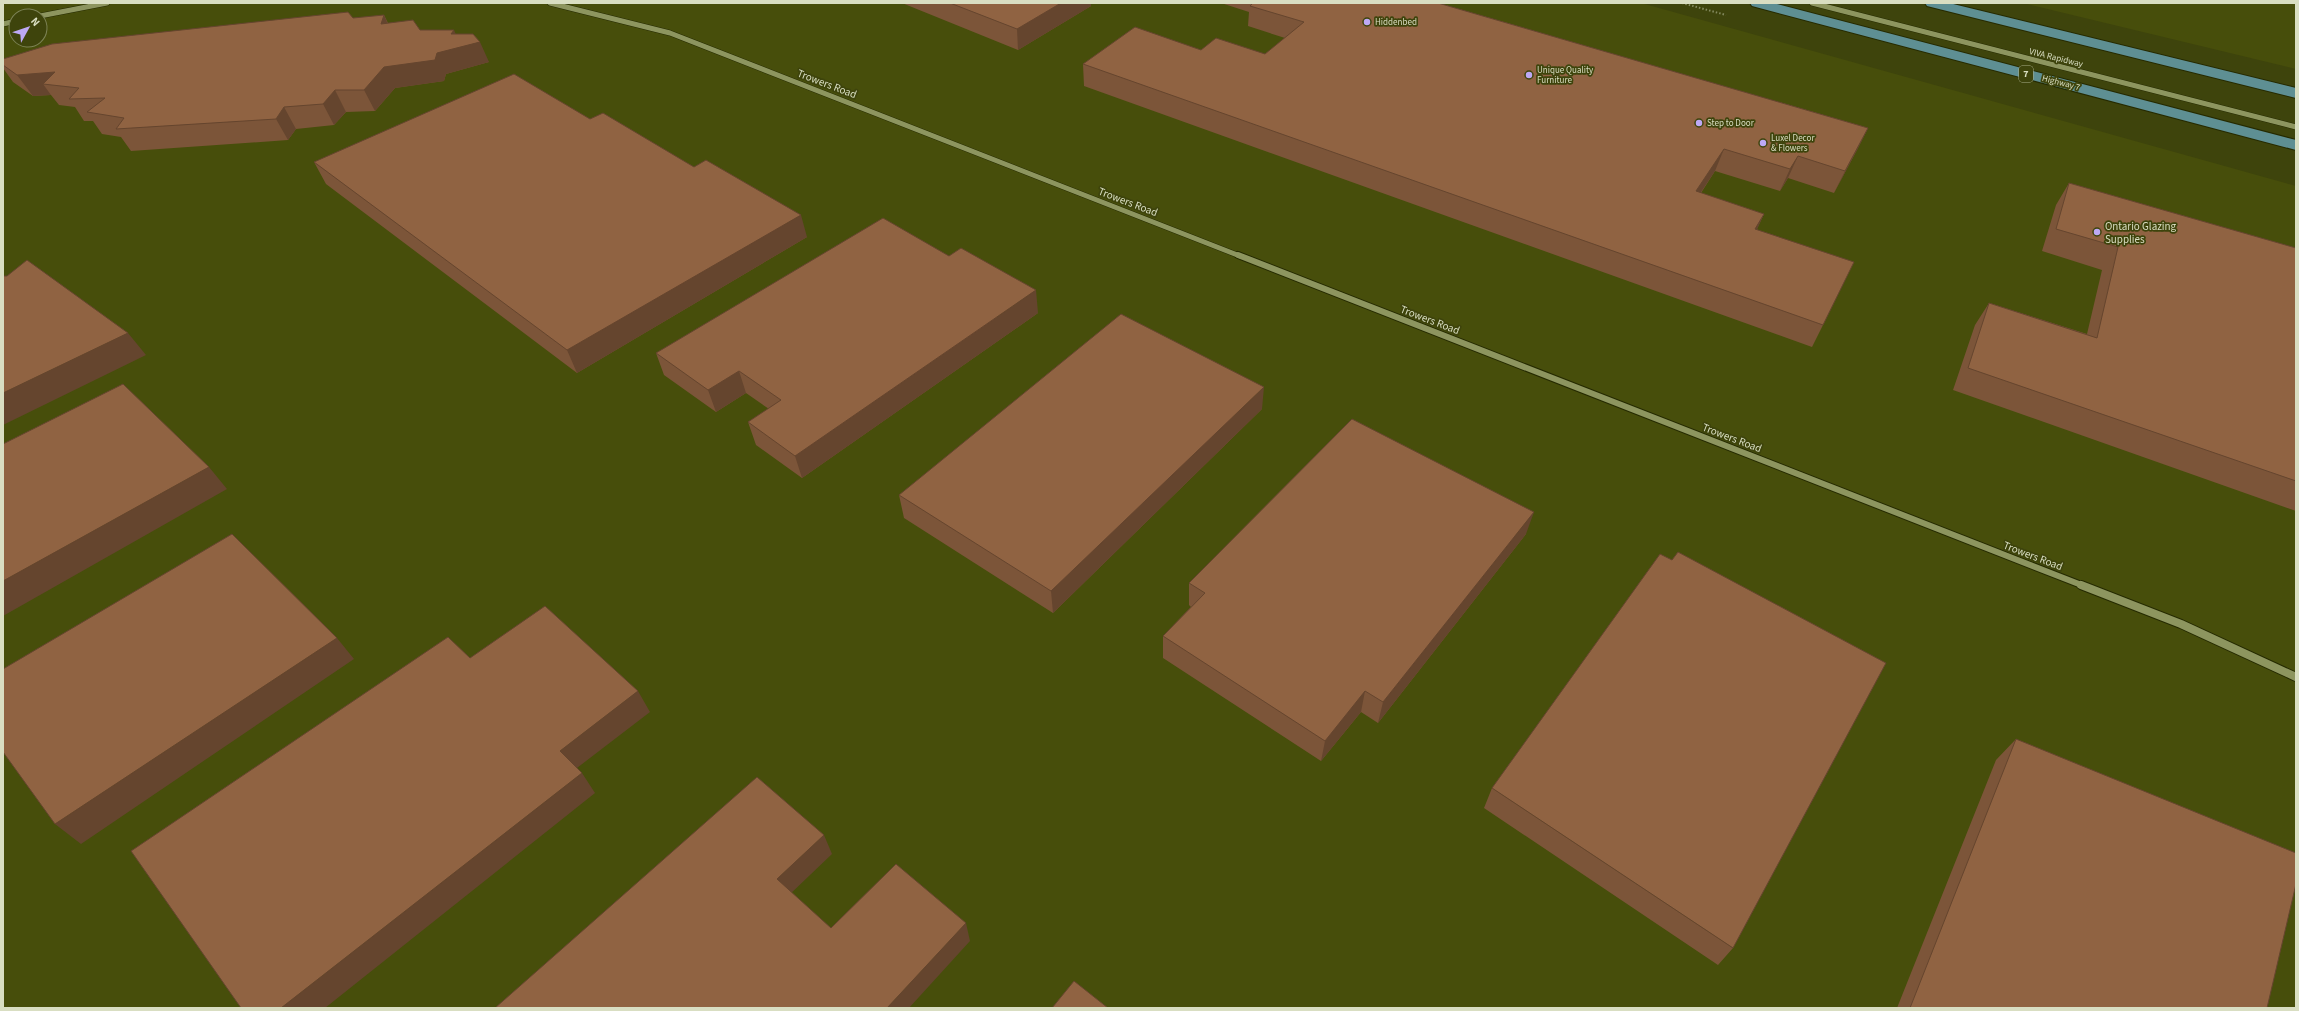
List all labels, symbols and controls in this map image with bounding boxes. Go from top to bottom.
north arrow [8,8,48,48]
text: N [27,14,43,30]
place label: Hiddenbed [1375,16,1417,29]
marker: Hiddenbed [1362,17,1372,27]
street label: VIVA Rapidway [2028,45,2085,71]
place label: Unique Quality Furniture [1537,64,1594,87]
street label: Trowers Road [795,66,859,102]
road number: 7 [2019,66,2033,82]
marker: Unique Quality Furniture [1524,70,1534,80]
street label: Highway 7 [2041,72,2082,94]
place label: Step to Door [1707,117,1755,130]
marker: Step to Door [1694,118,1704,128]
place label: Luxel Decor & Flowers [1771,132,1815,155]
marker: Luxel Decor & Flowers [1758,138,1768,148]
street label: Trowers Road [1096,184,1160,220]
place label: Ontario Glazing Supplies [2105,219,2177,247]
marker: Ontario Glazing Supplies [2092,227,2102,237]
street label: Trowers Road [1398,302,1462,338]
street label: Trowers Road [1700,420,1764,456]
street label: Trowers Road [2001,538,2065,574]

